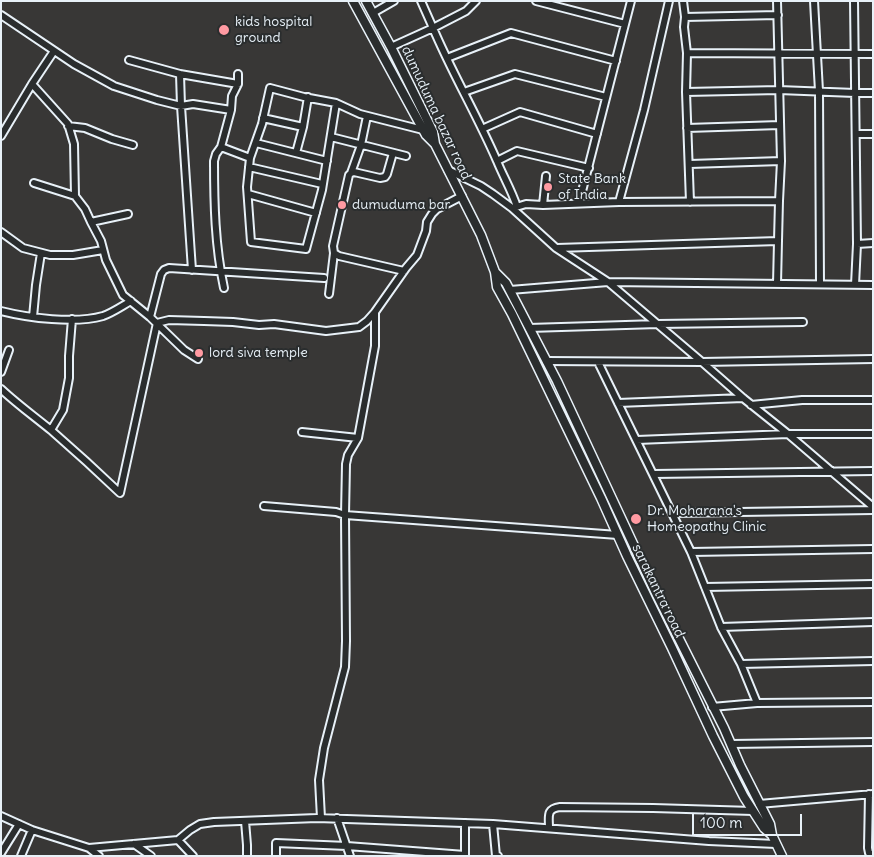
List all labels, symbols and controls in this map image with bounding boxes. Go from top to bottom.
place label: kids hospital ground [235,14,312,46]
marker: kids hospital ground [217,23,231,37]
street label: dumuduma bazar road [398,43,474,183]
place label: State Bank of India [558,171,626,203]
marker: State Bank of India [542,181,554,193]
place label: dumuduma bar [352,197,450,213]
marker: dumuduma bar [336,199,348,211]
place label: lord siva temple [209,345,308,361]
marker: lord siva temple [193,347,205,359]
place label: Dr. Moharana's Homeopathy Clinic [647,503,766,536]
marker: Dr. Moharana's Homeopathy Clinic [629,512,643,526]
street label: sarakantra road [628,541,688,641]
scale bar [694,804,804,836]
text: 100 m [700,813,742,832]

